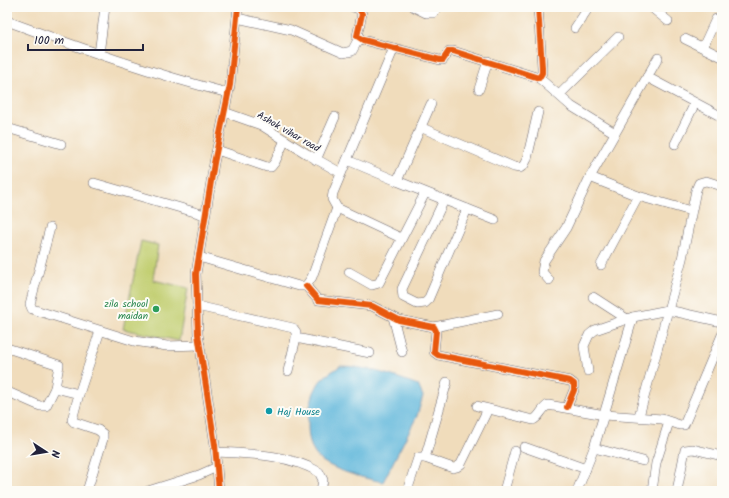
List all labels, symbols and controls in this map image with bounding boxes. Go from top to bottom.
scale bar [28,26,143,52]
text: 100 m [34,31,65,50]
street label: Ashok vihar road [254,107,324,157]
place label: zila school maidan [104,296,149,324]
marker: zila school maidan [151,304,161,314]
place label: Haj House [277,404,320,420]
marker: Haj House [264,406,274,416]
north arrow [26,432,66,472]
text: N [45,449,64,459]

